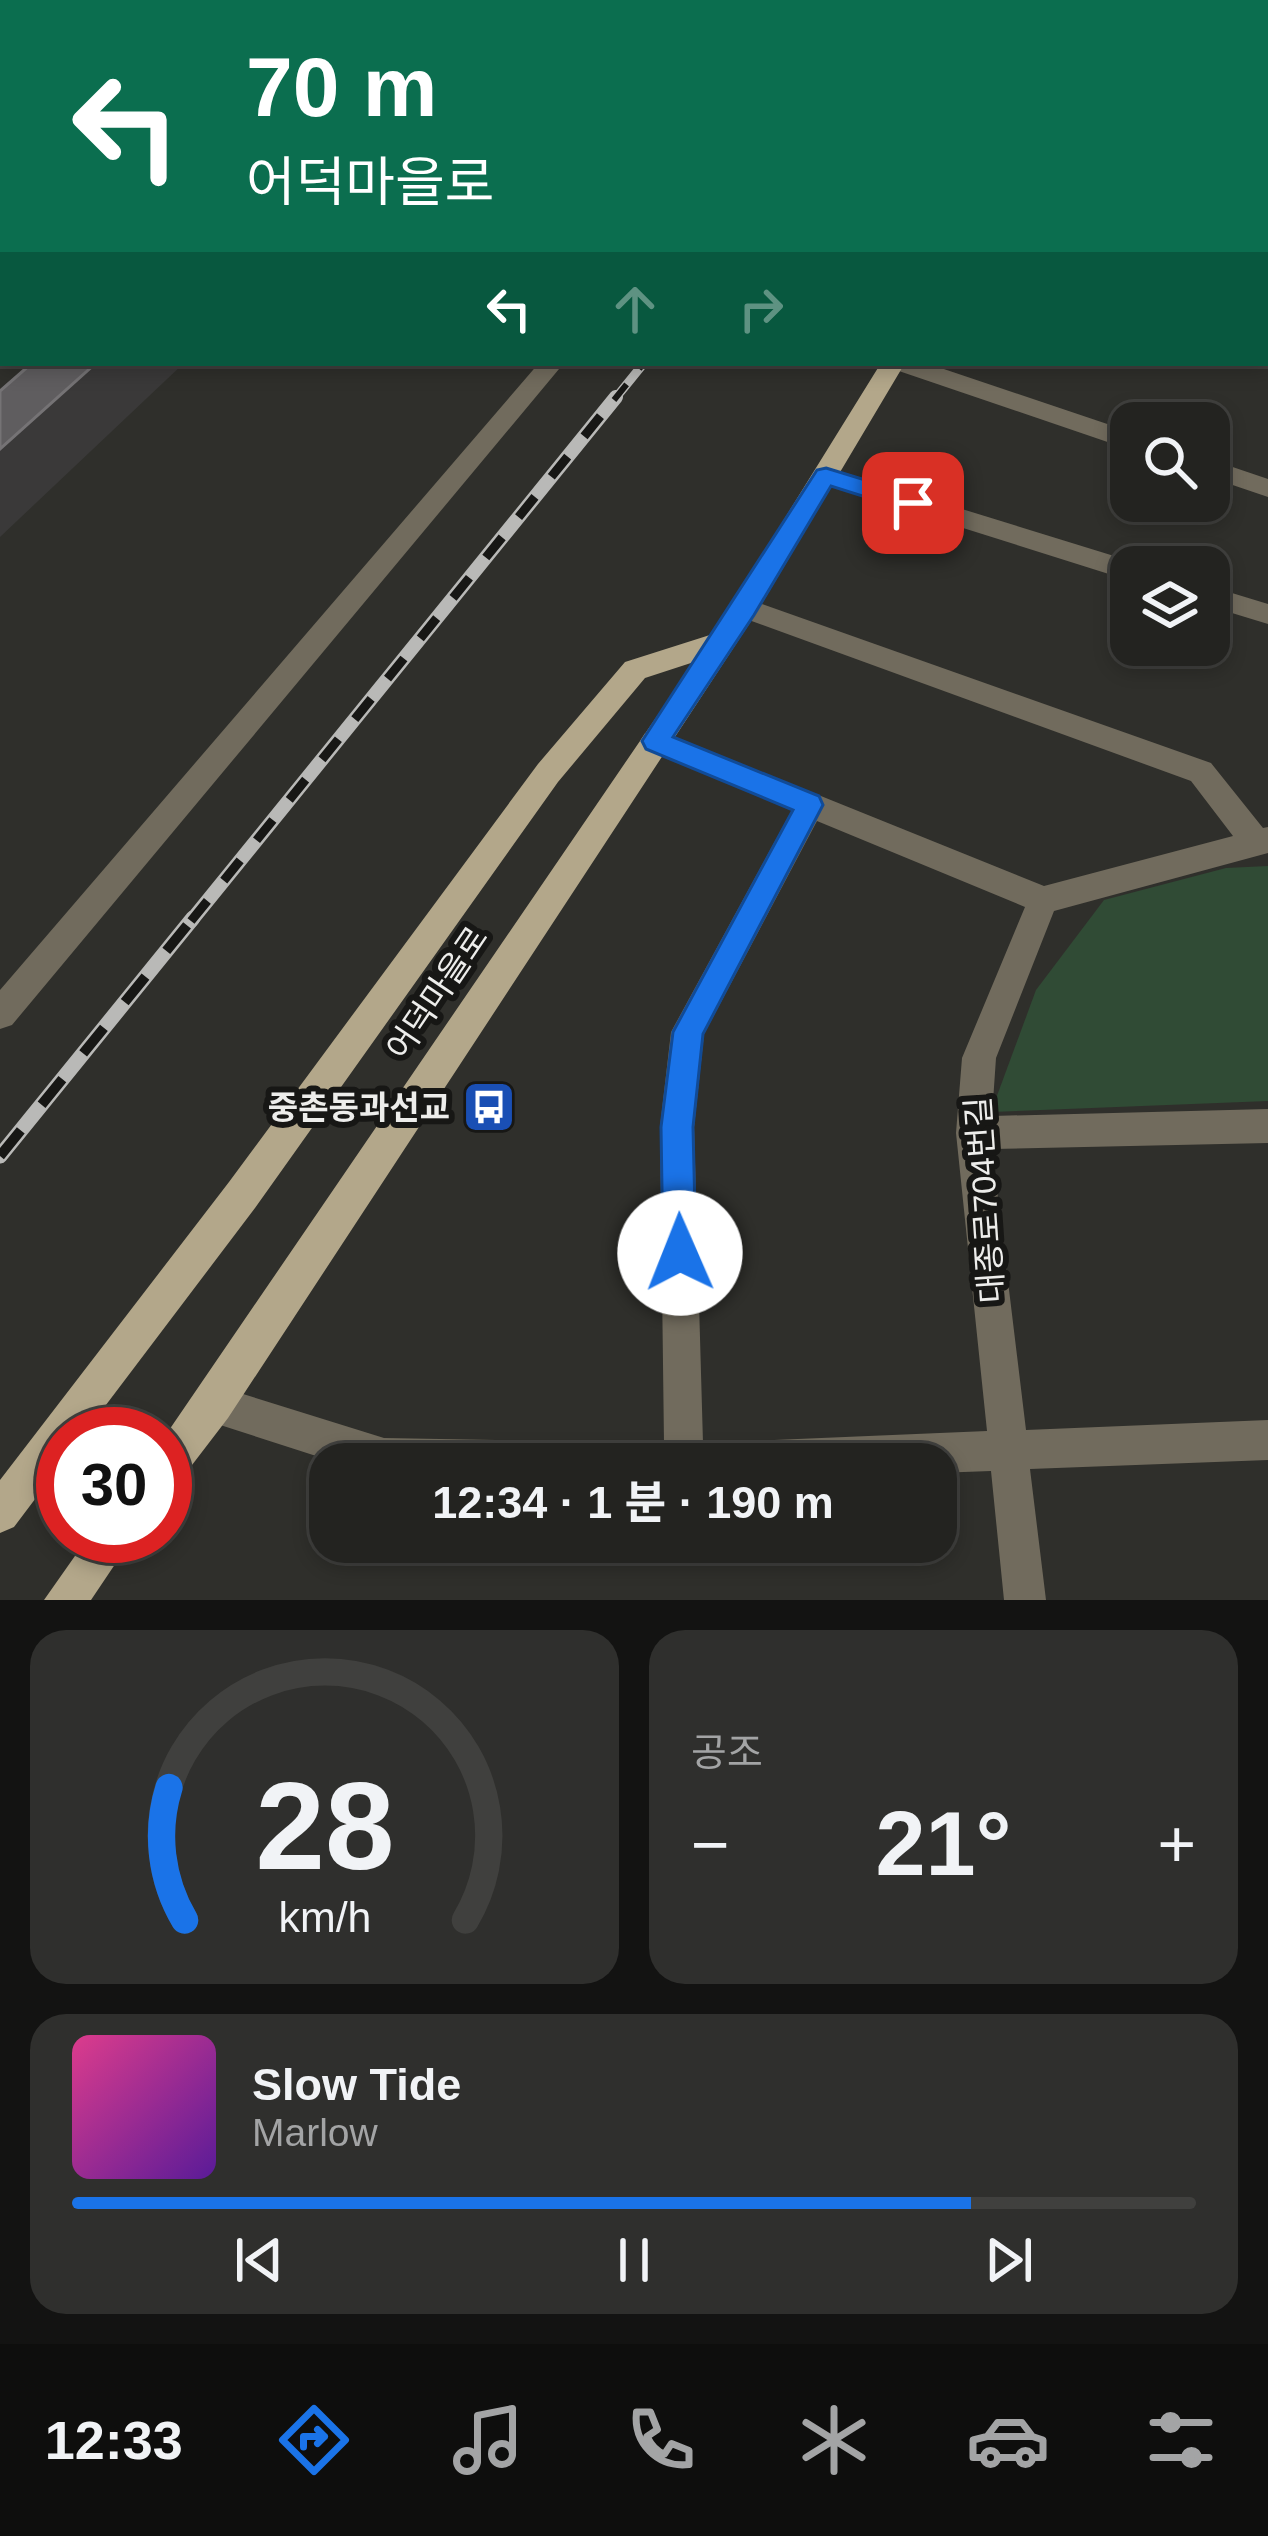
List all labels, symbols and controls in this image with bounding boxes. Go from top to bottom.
text: 70 m [246,40,437,134]
icon: left [48,48,204,204]
text: 어덕마을로 [246,152,494,212]
icon: left [476,276,542,342]
icon: ahead [602,276,668,342]
icon: right [728,276,794,342]
map controls [1110,402,1230,666]
button: search [1110,402,1230,522]
pin [862,452,964,554]
icon: arrive [880,470,946,536]
button: layers [1110,546,1230,666]
street label: 어덕마을로 [379,920,495,1066]
bus stop icon: 중촌동과선교 [461,1079,517,1135]
place label: 중촌동과선교 [268,1089,450,1126]
street label: 대종로704번길 [959,1096,1011,1304]
position arrow [617,1190,743,1316]
speed limit sign: 30 [36,1407,192,1563]
text: 12:34 · 1 분 · 190 m [432,1477,834,1528]
text: 공조 [691,1731,763,1774]
text: 28 [255,1756,394,1895]
text: 21° [875,1794,1012,1894]
text: − [691,1807,730,1881]
text: + [1157,1807,1196,1881]
text: km/h [278,1893,371,1941]
text: Slow Tide [252,2059,461,2110]
text: Marlow [252,2111,378,2154]
icon: previous [226,2227,292,2293]
icon: pause [601,2227,667,2293]
icon: next [976,2227,1042,2293]
icon: directions [272,2398,356,2482]
icon: music [446,2398,530,2482]
icon: phone [619,2398,703,2482]
icon: climate [792,2398,876,2482]
icon: car [966,2398,1050,2482]
icon: filters [1139,2398,1223,2482]
text: 12:33 [45,2410,183,2470]

